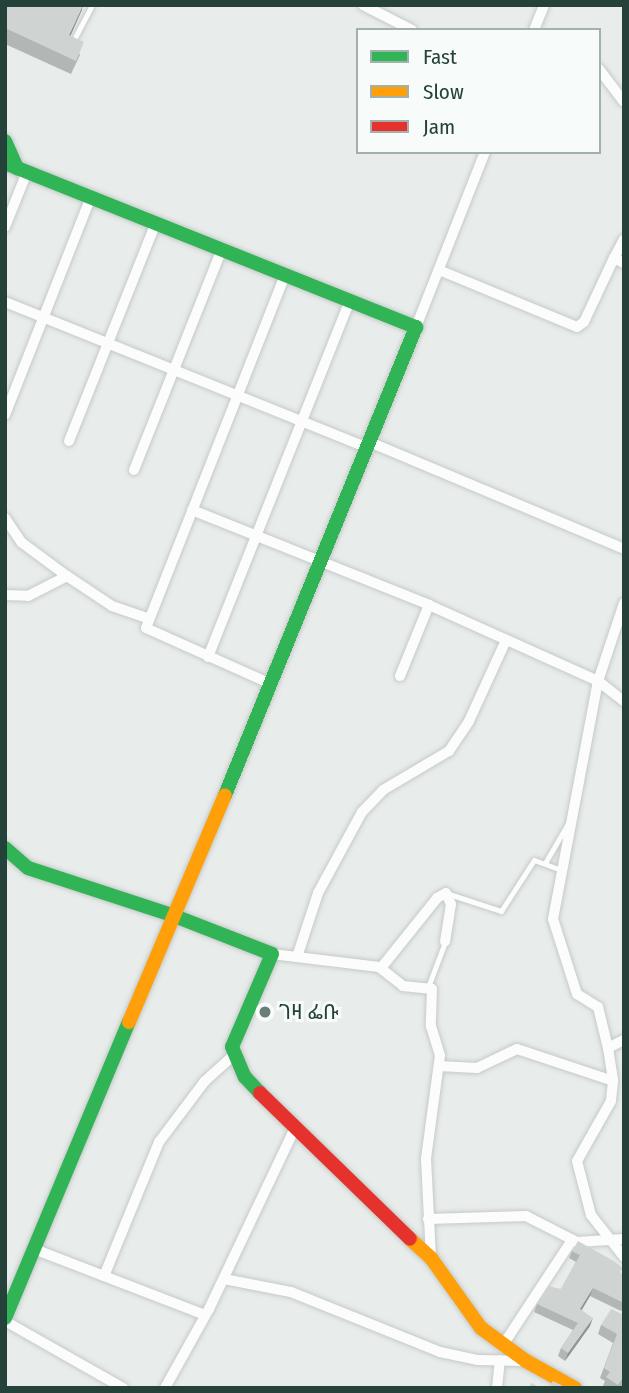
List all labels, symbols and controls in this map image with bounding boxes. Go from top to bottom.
legend [356,28,601,154]
text: Fast [423,44,457,70]
text: Slow [423,79,464,105]
text: Jam [423,114,455,140]
place label: ገዛ ፌቡ [279,999,338,1025]
marker: ገዛ ፌቡ [257,1004,273,1020]

